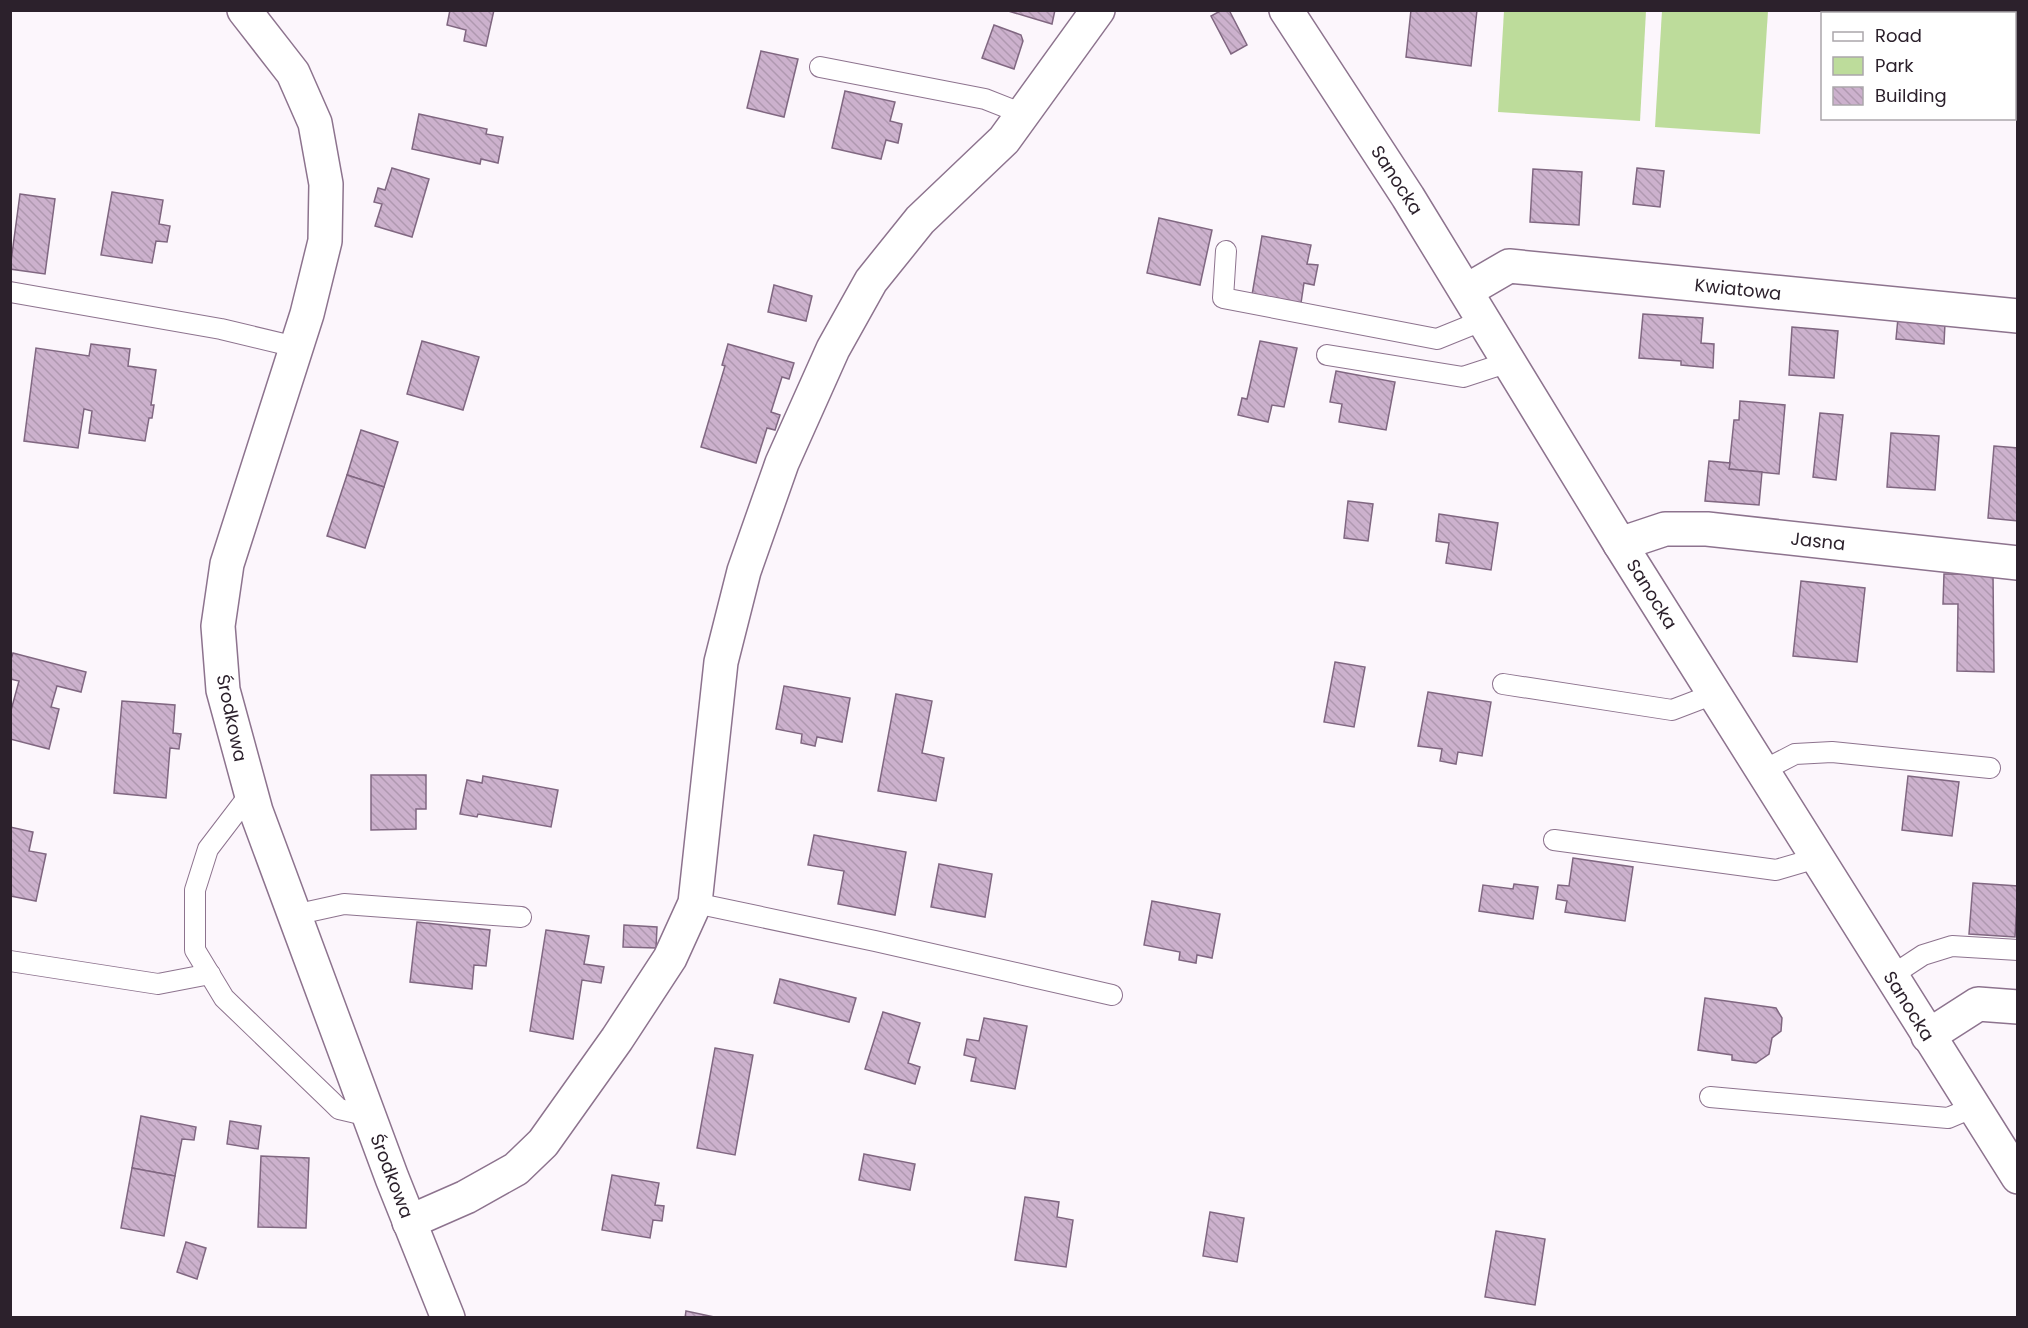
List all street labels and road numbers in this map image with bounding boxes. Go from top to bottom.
street label: Sanocka [1365,140,1429,220]
street label: Kwiatowa [1693,272,1783,306]
street label: Jasna [1789,526,1847,556]
street label: Sanocka [1621,554,1683,634]
street label: Środkowa [211,672,253,764]
street label: Sanocka [1878,966,1940,1046]
street label: Środkowa [364,1130,420,1222]

